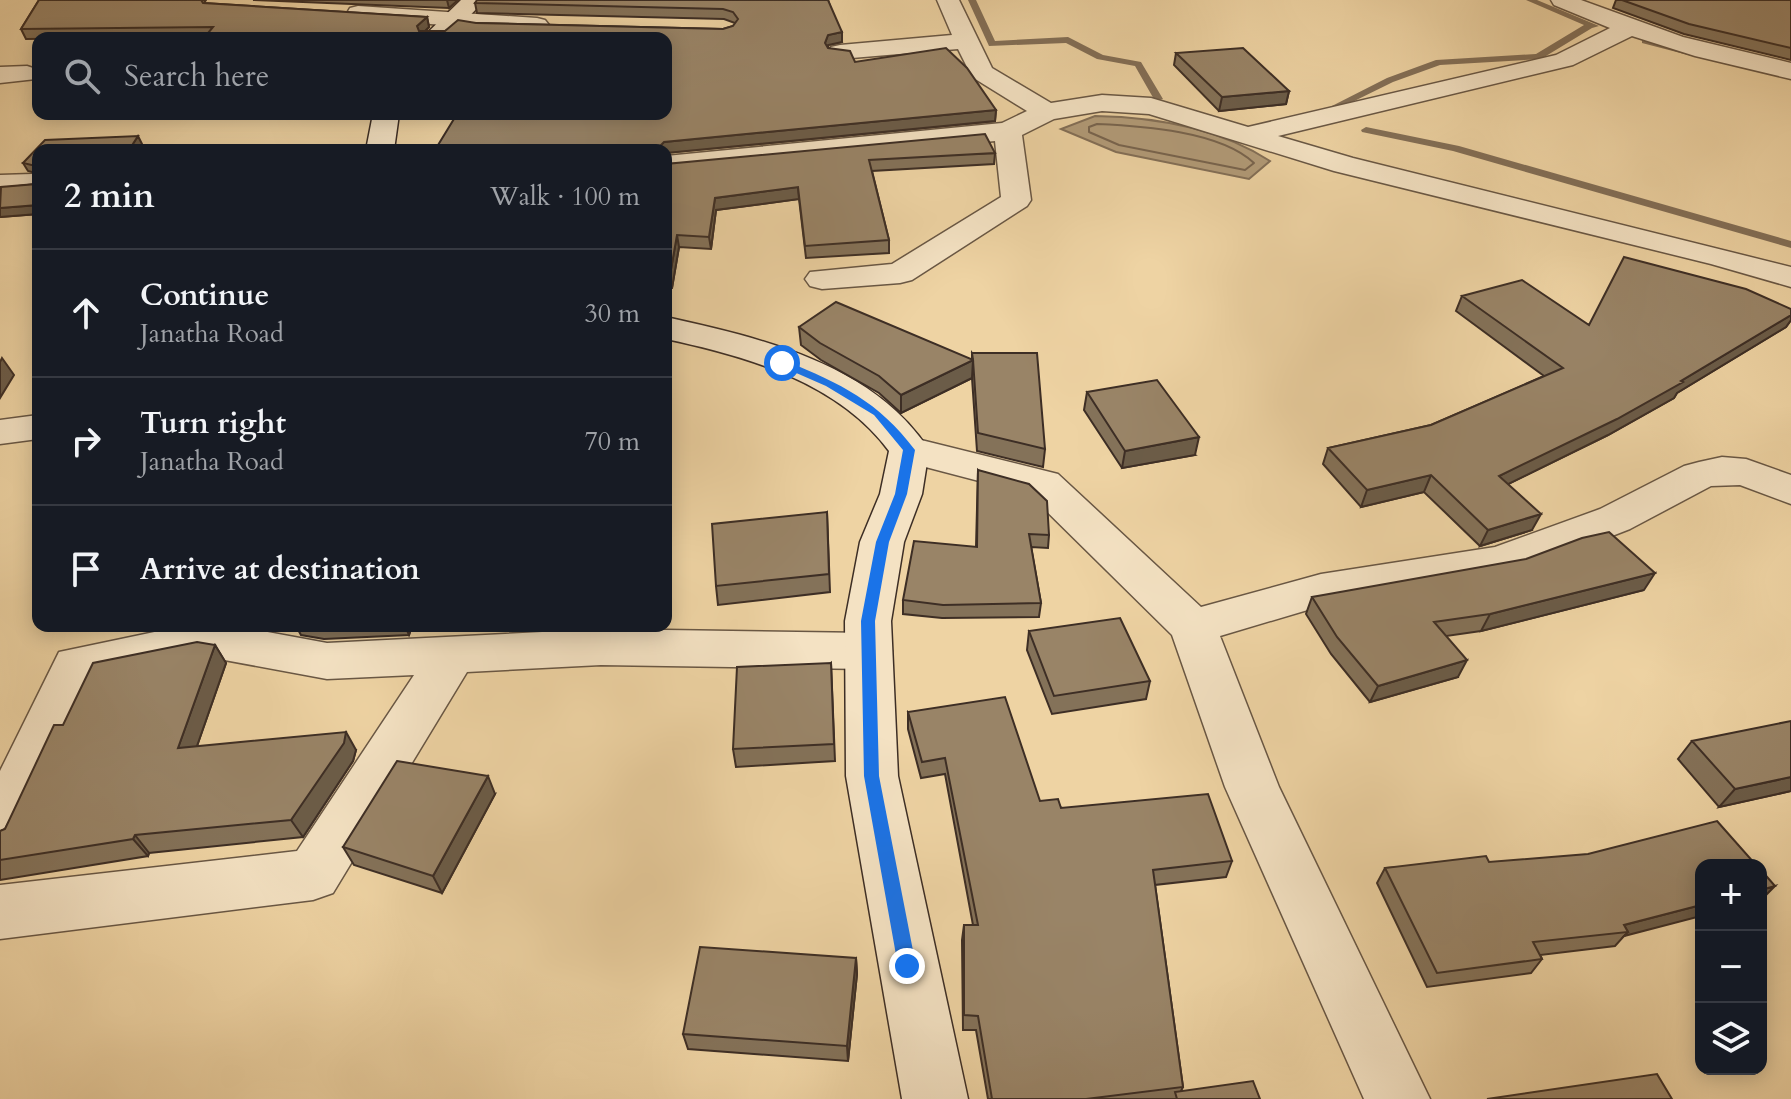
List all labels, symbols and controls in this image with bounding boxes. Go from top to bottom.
search box [32,32,672,120]
icon: search [60,54,104,98]
text: Search here [124,56,269,97]
text: 2 min [64,173,155,219]
text: Walk · 100 m [490,179,640,214]
text: Continue [140,275,269,316]
icon: ahead [64,291,108,335]
text: 30 m [584,296,640,331]
text: Janatha Road [140,316,284,351]
route start [764,345,800,381]
text: Turn right [140,403,286,444]
icon: right [64,419,108,463]
text: 70 m [584,424,640,459]
text: Janatha Road [140,444,284,479]
icon: arrive [64,547,108,591]
text: Arrive at destination [140,549,420,590]
map controls [1695,859,1767,1075]
button: + [1695,859,1767,931]
button: − [1695,931,1767,1003]
route end [889,948,925,984]
button: layers [1695,1003,1767,1075]

